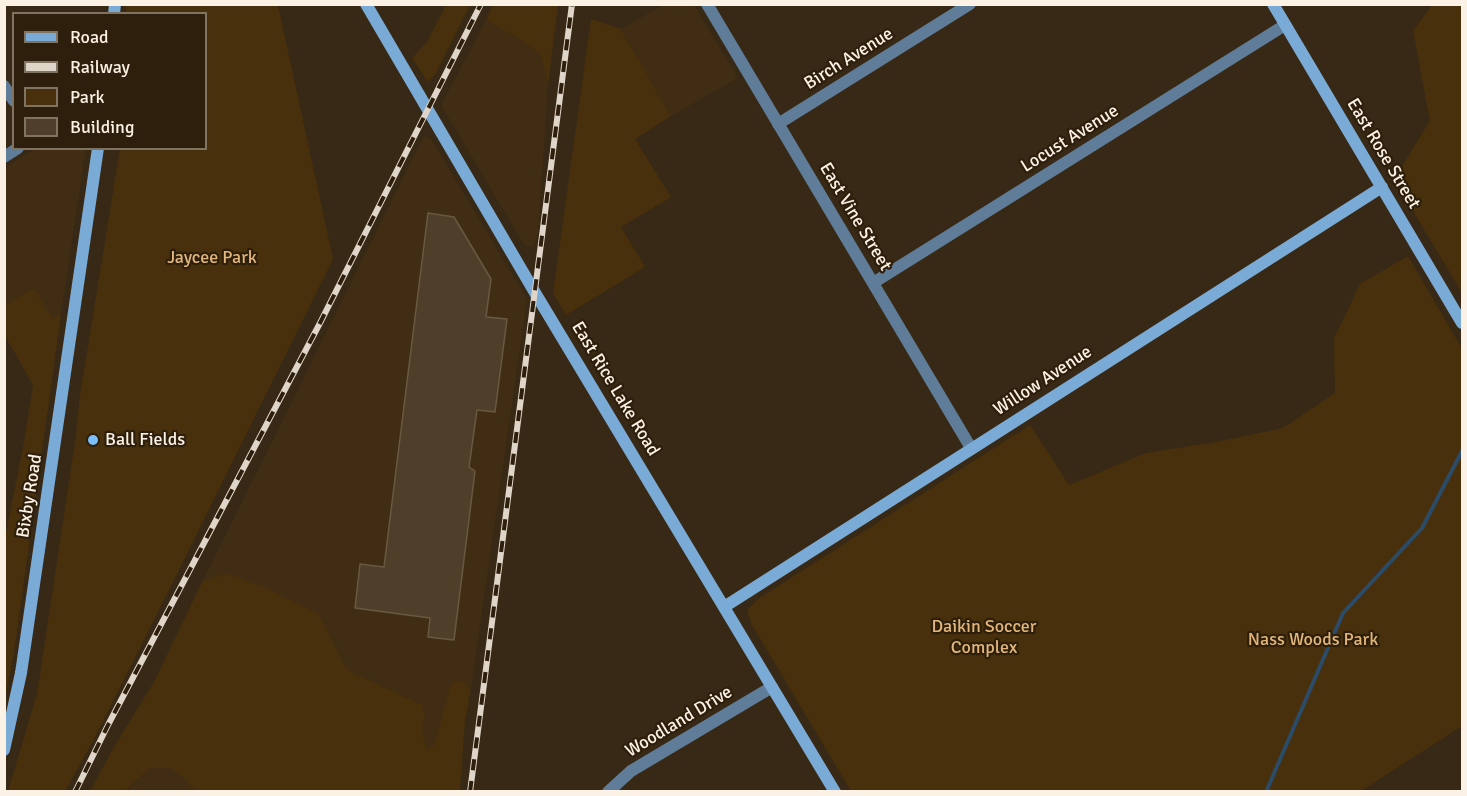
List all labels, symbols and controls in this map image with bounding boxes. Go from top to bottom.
legend [12,12,207,150]
street label: Birch Avenue [801,23,897,95]
text: Road [70,26,109,48]
text: Railway [70,56,130,78]
text: Park [70,86,105,108]
street label: East Rose Street [1342,95,1424,213]
street label: Locust Avenue [1017,100,1123,178]
text: Building [70,116,134,138]
street label: East Vine Street [814,159,896,275]
park label: Jaycee Park [167,247,257,269]
street label: East Rice Lake Road [566,318,664,460]
street label: Willow Avenue [990,341,1096,421]
place label: Ball Fields [105,429,185,451]
marker: Ball Fields [86,433,100,447]
street label: Bixby Road [13,453,47,539]
park label: Daikin Soccer Complex [932,616,1036,658]
park label: Nass Woods Park [1248,629,1378,651]
street label: Woodland Drive [622,682,736,762]

